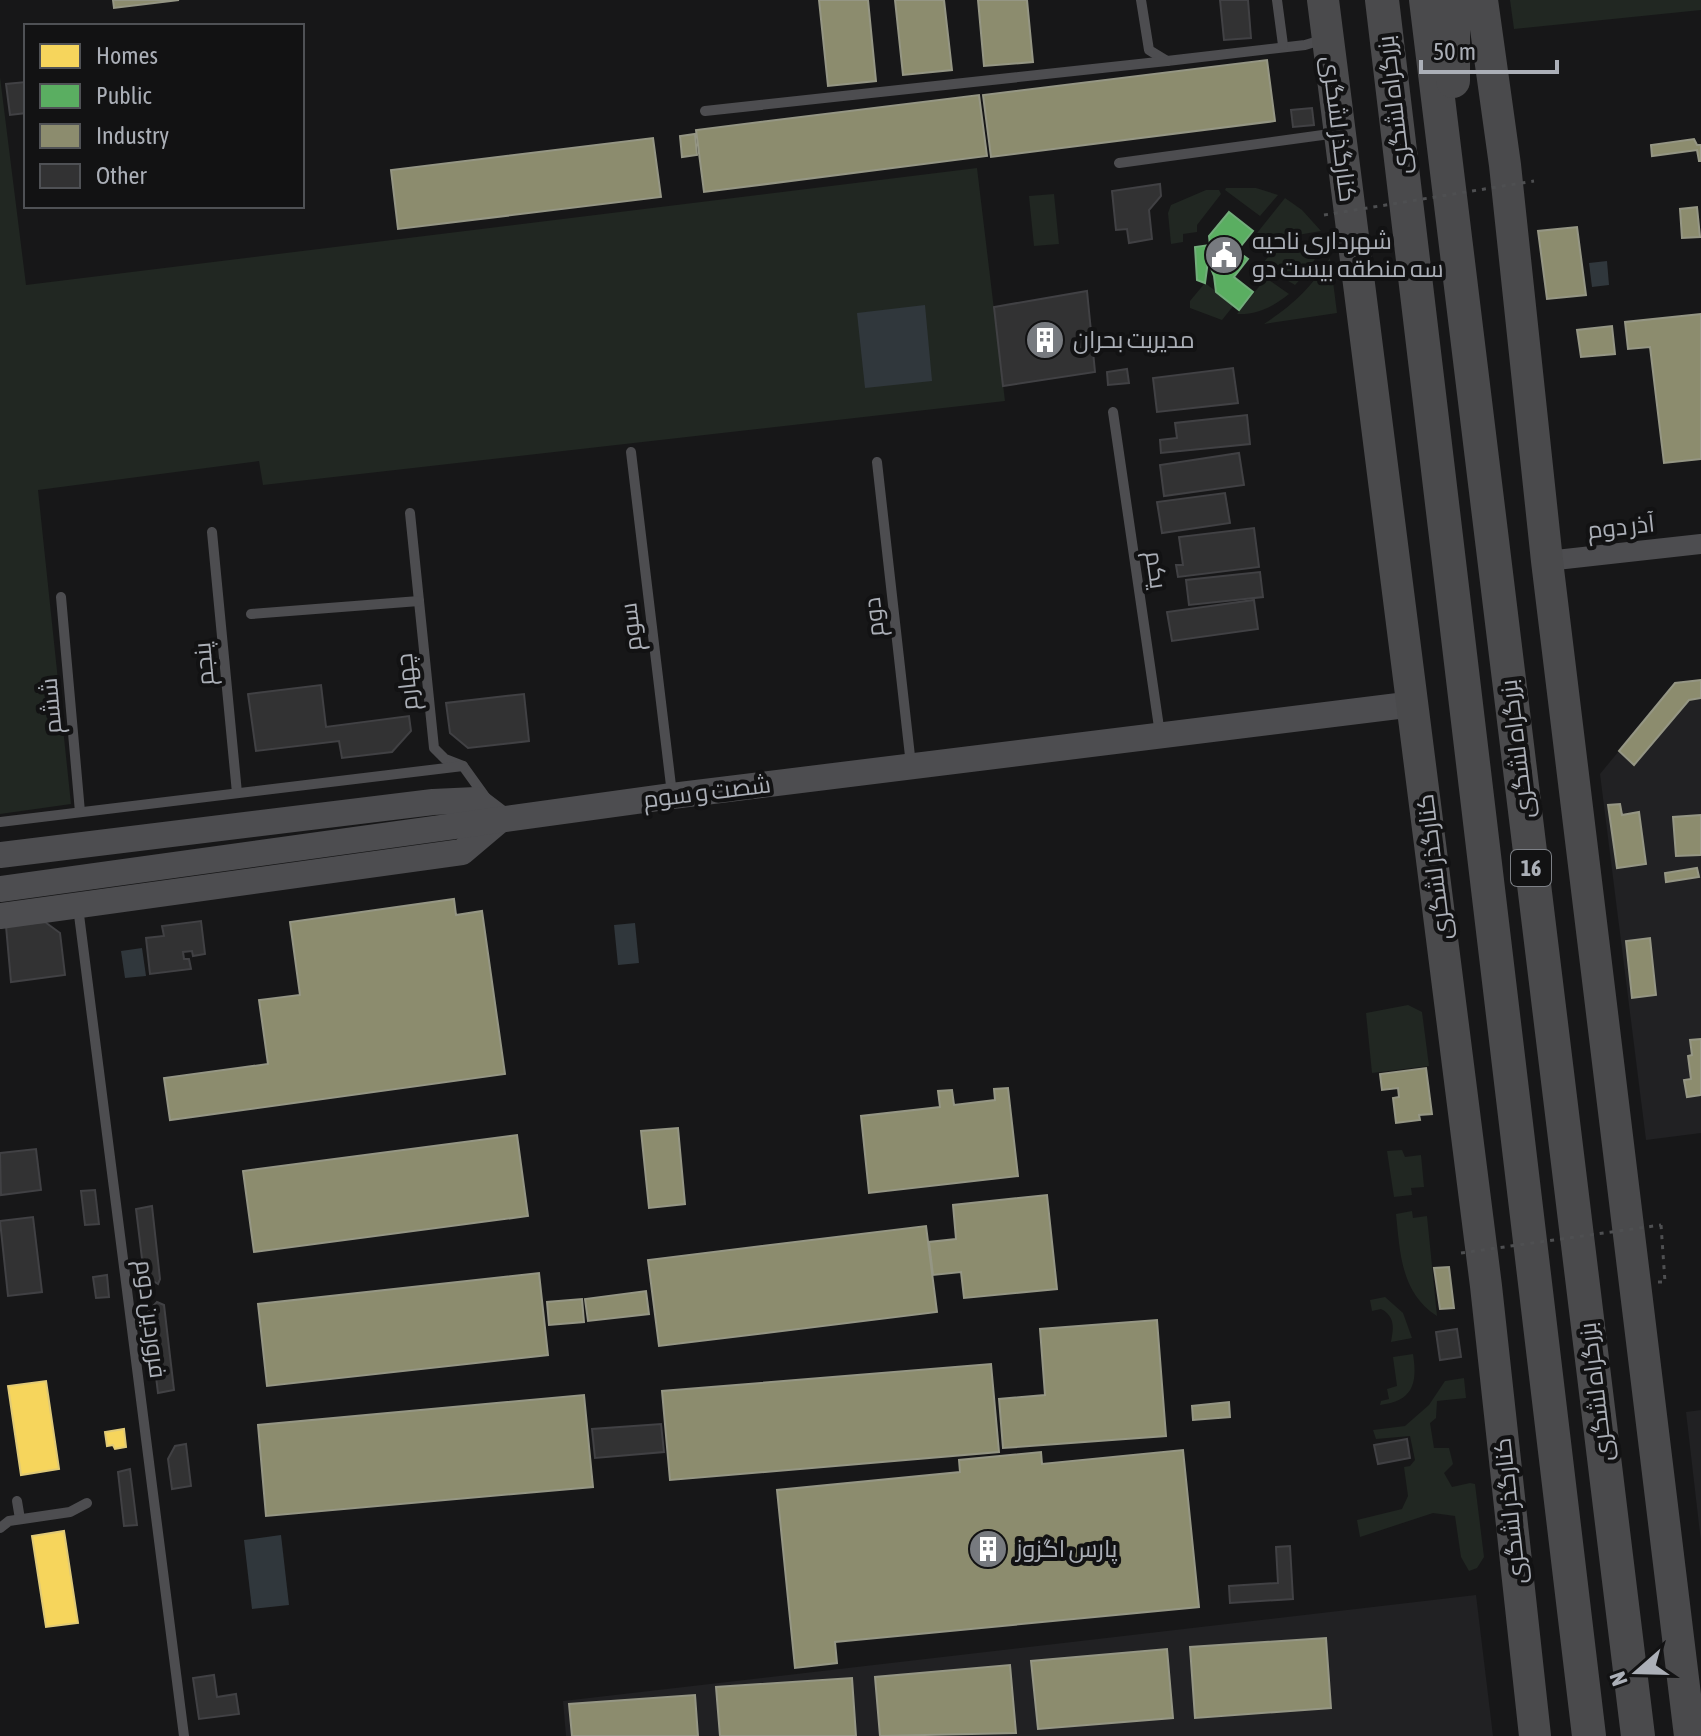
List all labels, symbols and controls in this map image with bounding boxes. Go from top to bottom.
legend [24,24,304,208]
scale bar [1421,24,1557,74]
street label: بزرگراه لشگری [1372,34,1416,176]
text: 50 m [1433,38,1476,65]
text: Homes [96,42,158,69]
street label: کنارگذر لشگری [1316,54,1362,204]
text: Public [96,82,152,109]
text: Industry [96,122,169,149]
text: Other [96,162,147,189]
place label: شهرداری ناحیه سه منطقه بیست دو [1252,227,1444,282]
public building icon: شهرداری ناحیه سه منطقه بیست دو [1203,234,1245,276]
building icon: مدیریت بحران [1024,319,1066,361]
place label: مدیریت بحران [1073,326,1195,354]
street label: آذر دوم [1586,510,1657,546]
street label: یکم [1138,549,1173,592]
street label: دوم [858,596,892,638]
street label: سوم [614,601,650,653]
street label: پنجم [188,640,222,687]
street label: چهارم [390,652,426,712]
street label: ششم [35,677,69,735]
street label: بزرگراه لشگری [1495,678,1539,820]
street label: شصت و سوم [642,770,773,816]
street label: کنارگذر لشگری [1411,792,1457,942]
road number: 16 [1511,850,1551,886]
street label: فروردین دوم [128,1258,172,1380]
street label: بزرگراه لشگری [1574,1321,1618,1463]
street label: کنارگذر لشگری [1488,1436,1532,1586]
building icon: پارس اگزوز [967,1528,1009,1570]
place label: پارس اگزوز [1014,1535,1118,1565]
north arrow [1597,1632,1677,1712]
text: N [1604,1668,1633,1689]

